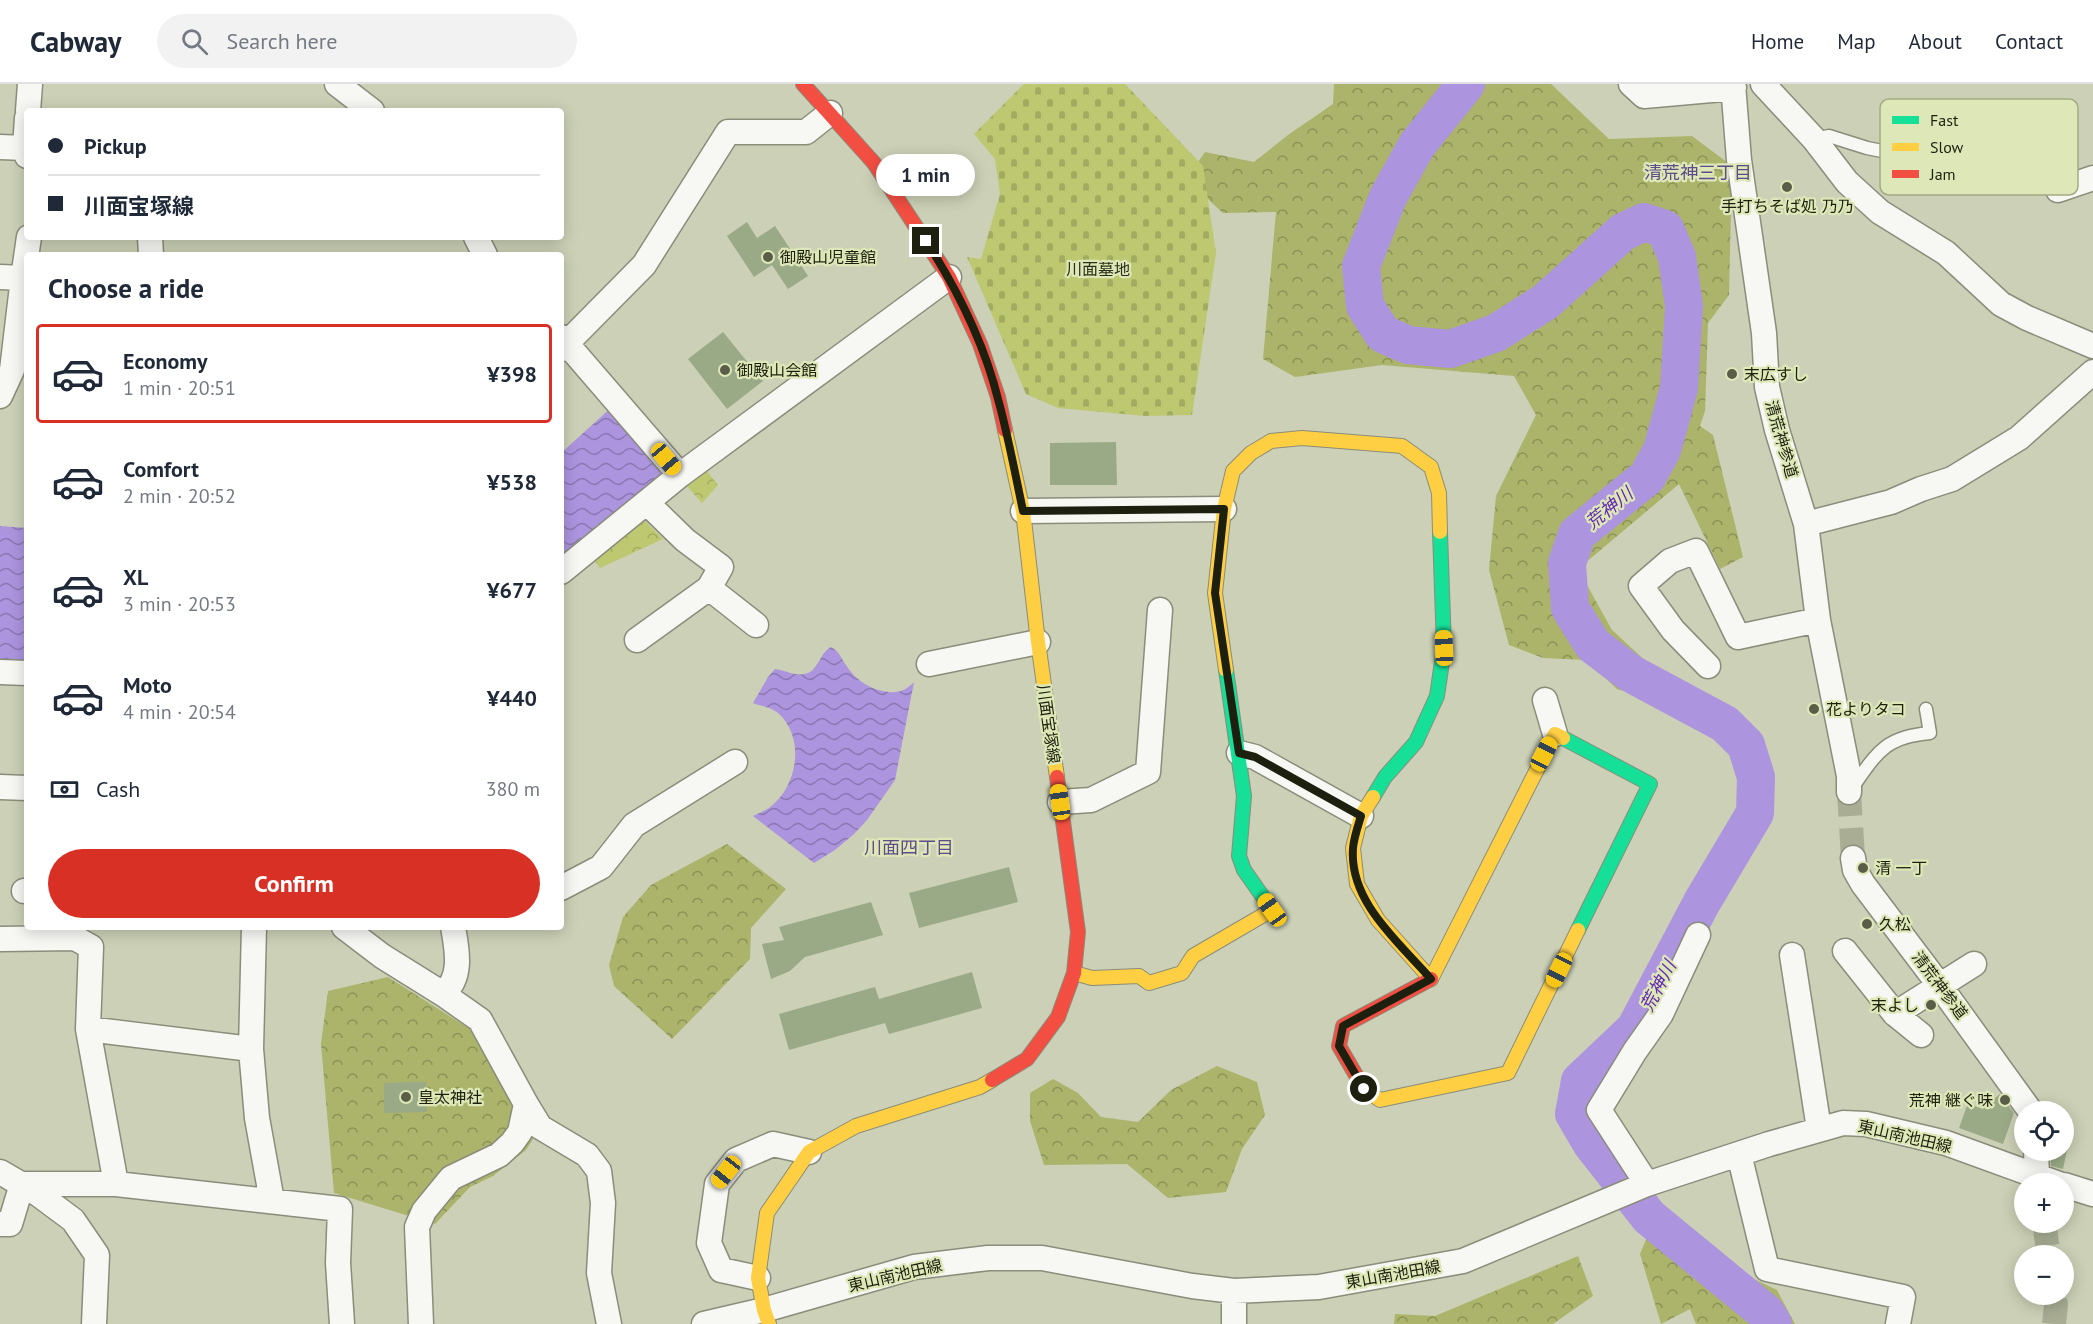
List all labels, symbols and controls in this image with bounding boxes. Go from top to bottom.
search box [157,14,577,68]
text: Cabway [30,23,121,60]
icon: search [178,25,211,58]
text: Search here [226,27,337,55]
text: Home [1751,28,1804,55]
text: Map [1837,28,1876,55]
text: About [1909,28,1962,55]
text: Contact [1995,28,2063,55]
legend [1880,99,2078,195]
text: Fast [1930,110,1959,130]
text: Pickup [84,132,147,160]
text: Slow [1930,137,1964,157]
callout: 1 min [876,154,976,196]
district label: 清荒神三丁目 [1644,161,1752,184]
text: 1 min [901,162,950,188]
text: Jam [1929,164,1956,184]
marker: 手打ちそば処 乃乃 [1780,180,1794,194]
text: 川面宝塚線 [84,192,194,220]
place label: 手打ちそば処 乃乃 [1721,196,1853,216]
route end [912,227,939,254]
place label: 御殿山児童館 [780,247,876,267]
marker: 御殿山児童館 [761,250,775,264]
park label: 川面墓地 [1066,259,1130,279]
text: Choose a ride [48,271,204,305]
icon: car [51,347,105,401]
text: Economy [123,347,207,375]
text: ¥398 [487,360,537,388]
place label: 御殿山会館 [737,360,817,380]
marker: 御殿山会館 [718,363,732,377]
place label: 末広すし [1744,364,1808,384]
marker: 末広すし [1725,367,1739,381]
text: 1 min · 20:51 [123,375,236,401]
street label: 清荒神参道 [1761,398,1803,480]
car [648,439,684,479]
icon: car [51,455,105,509]
text: Comfort [123,455,199,483]
text: ¥538 [487,468,537,496]
water label: 荒神川 [1581,481,1639,534]
text: 2 min · 20:52 [123,483,236,509]
icon: car [51,563,105,617]
text: XL [123,563,148,591]
text: ¥677 [487,576,537,604]
text: 3 min · 20:53 [123,591,236,617]
car [1434,630,1454,666]
icon: car [51,671,105,725]
text: Moto [123,671,172,699]
street label: 川面宝塚線 [1034,683,1064,765]
text: ¥440 [487,684,537,712]
text: 4 min · 20:54 [123,699,236,725]
place label: 花よりタコ [1826,699,1906,719]
marker: 花よりタコ [1807,702,1821,716]
car [1528,734,1560,774]
icon: cash [48,773,81,806]
text: Cash [96,775,140,803]
text: 380 m [486,776,540,802]
car [1049,783,1071,821]
district label: 川面四丁目 [864,836,954,859]
button: Confirm [48,849,540,918]
place label: 清 一丁 [1875,858,1927,878]
marker: 清 一丁 [1856,861,1870,875]
car [1254,890,1290,930]
place label: 久松 [1879,914,1911,934]
marker: 久松 [1860,917,1874,931]
street label: 清荒神参道 [1908,947,1972,1023]
car [1543,950,1575,990]
water label: 荒神川 [1635,955,1682,1015]
place label: 末よし [1871,995,1919,1015]
marker: 末よし [1924,998,1938,1012]
route start [1350,1075,1377,1102]
place label: 皇太神社 [418,1087,482,1107]
marker: 皇太神社 [399,1090,413,1104]
place label: 荒神 継ぐ味 [1909,1090,1993,1110]
marker: 荒神 継ぐ味 [1998,1093,2012,1107]
map controls [2014,1101,2074,1305]
button: locate [2014,1101,2074,1161]
street label: 東山南池田線 [1856,1115,1954,1157]
car [708,1152,744,1192]
button: + [2014,1173,2074,1233]
button: − [2014,1245,2074,1305]
street label: 東山南池田線 [846,1254,944,1296]
street label: 東山南池田線 [1344,1256,1442,1292]

